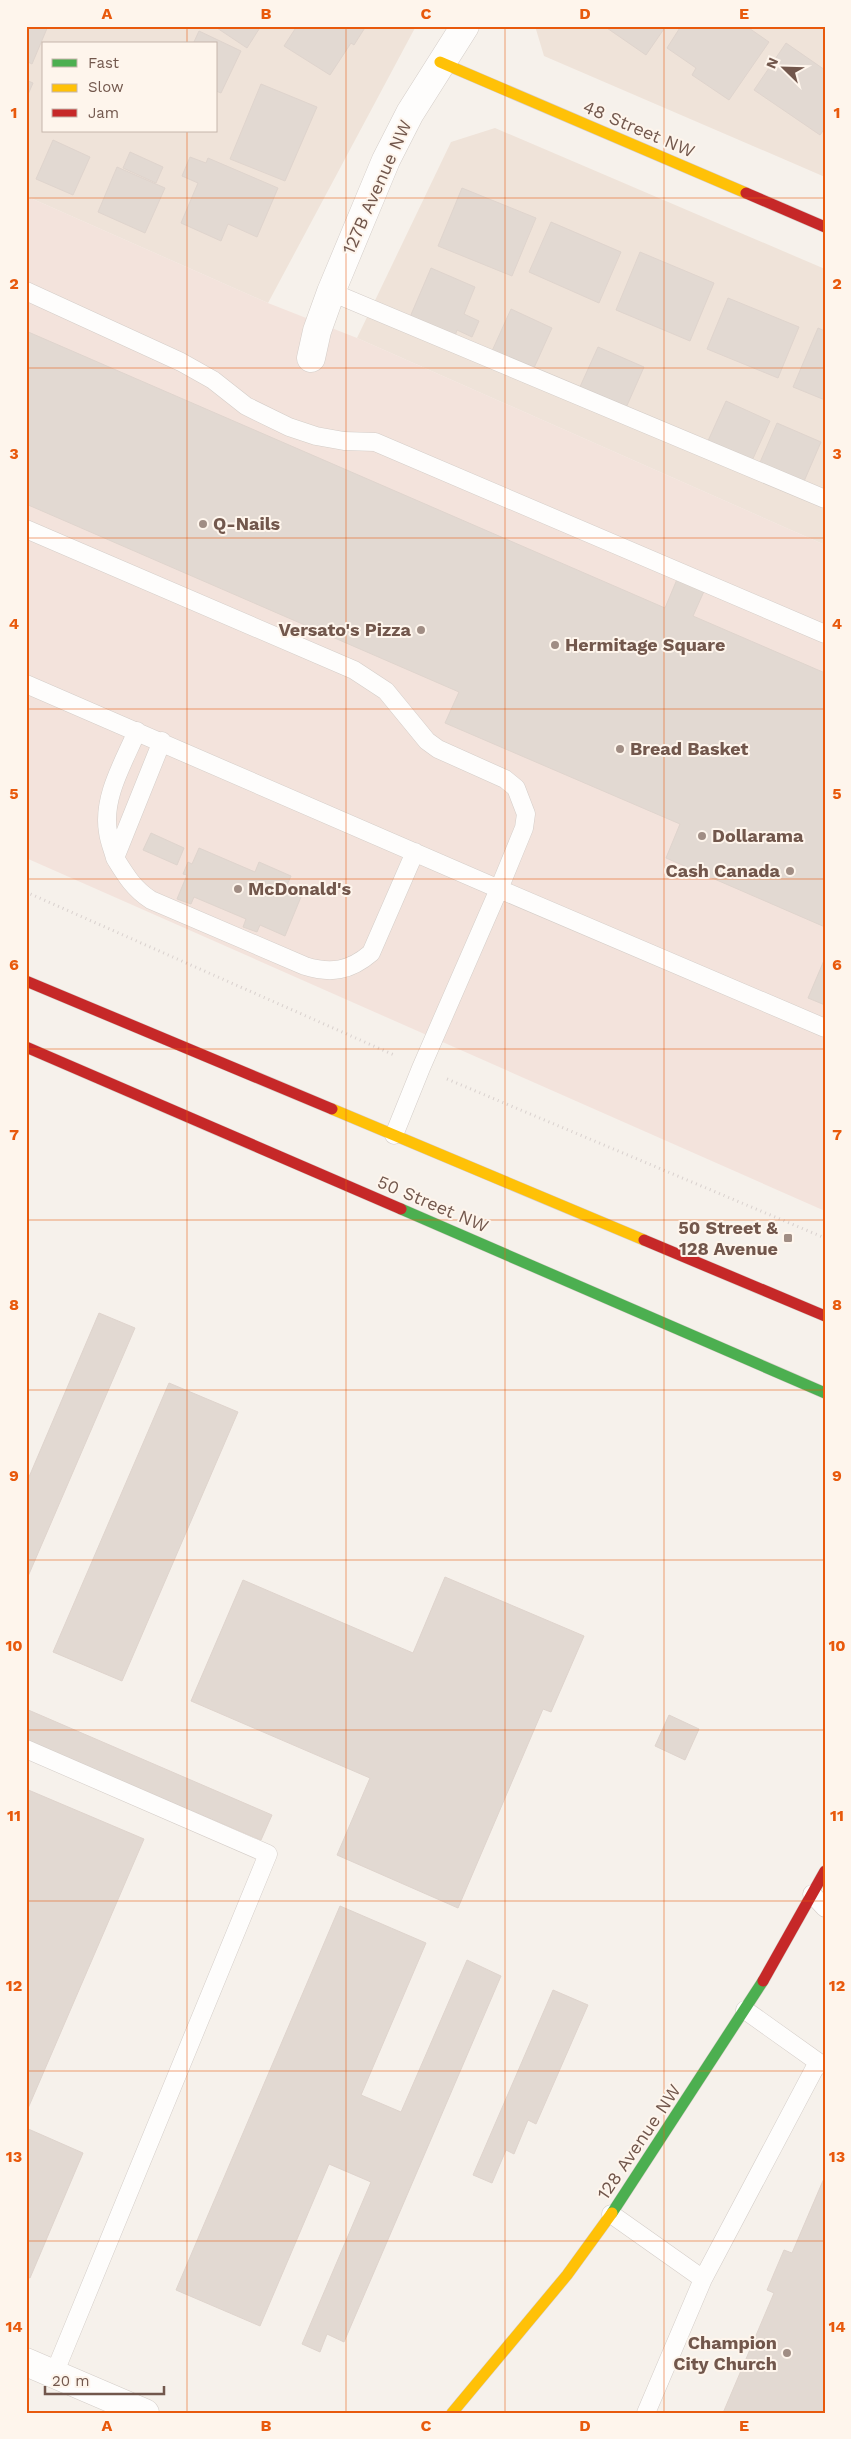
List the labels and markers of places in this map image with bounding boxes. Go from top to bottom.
place label: Q-Nails [213,513,281,534]
marker: Q-Nails [197,518,209,530]
place label: Versato's Pizza [278,619,412,640]
marker: Versato's Pizza [415,624,427,636]
place label: Hermitage Square [565,634,725,655]
marker: Hermitage Square [549,639,561,651]
place label: Bread Basket [630,738,749,759]
marker: Bread Basket [614,743,626,755]
place label: Dollarama [712,825,804,846]
marker: Dollarama [696,830,708,842]
place label: Cash Canada [666,860,781,881]
marker: Cash Canada [784,865,796,877]
place label: McDonald's [248,878,351,899]
marker: McDonald's [232,883,244,895]
place label: 50 Street & 128 Avenue [678,1217,778,1259]
marker: 50 Street & 128 Avenue [782,1232,794,1244]
place label: Champion City Church [673,2332,777,2374]
marker: Champion City Church [781,2347,793,2359]

